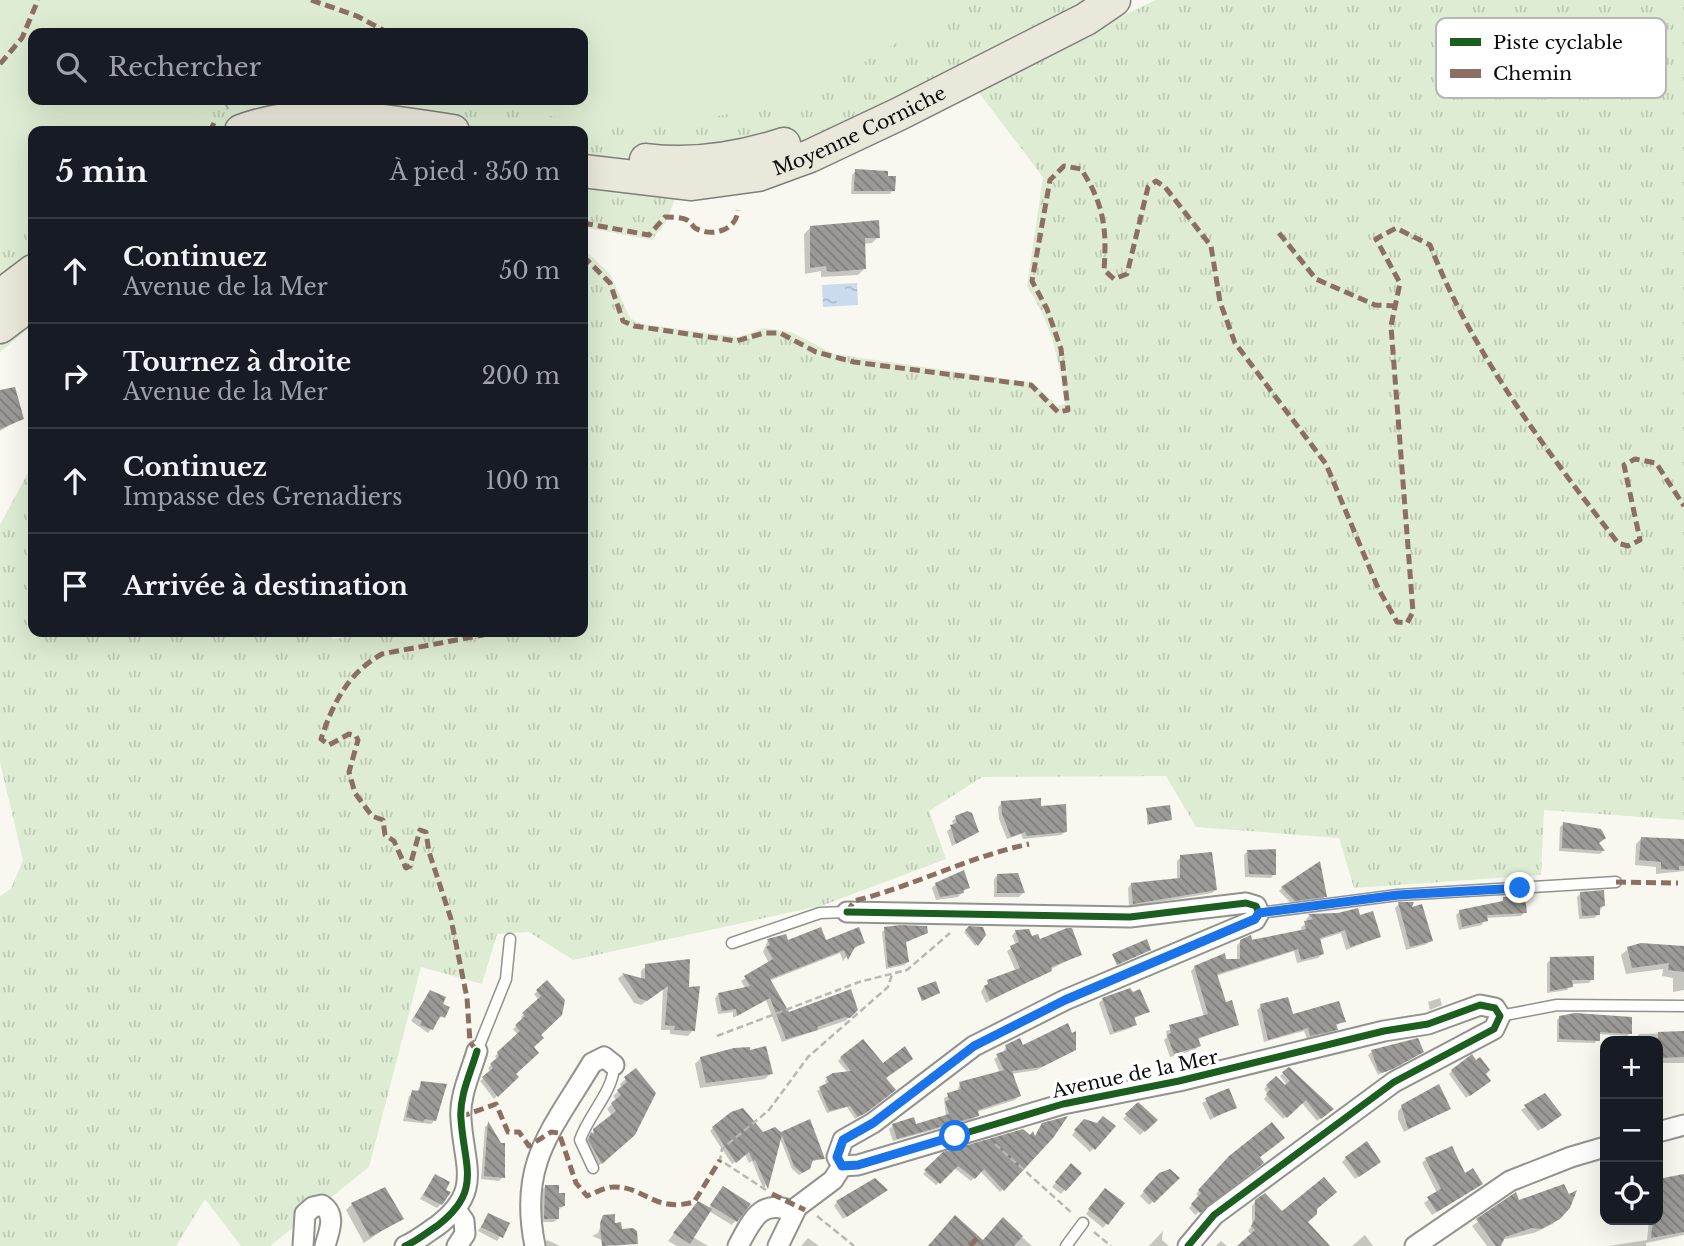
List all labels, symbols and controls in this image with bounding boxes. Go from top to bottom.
legend [1436,18,1666,98]
search box [28,28,588,105]
text: Piste cyclable [1493,31,1623,54]
icon: search [52,48,90,86]
text: Rechercher [108,51,261,83]
text: Chemin [1493,62,1572,85]
street label: Moyenne Corniche [770,81,950,180]
text: 5 min [56,153,148,190]
text: À pied · 350 m [390,158,560,186]
text: Continuez [123,241,267,273]
icon: ahead [56,252,94,290]
text: 50 m [499,257,560,285]
text: Avenue de la Mer [123,273,328,301]
text: Tournez à droite [123,346,351,378]
icon: right [56,357,94,395]
text: 200 m [482,362,560,390]
text: Avenue de la Mer [123,378,328,406]
text: Continuez [123,451,267,483]
icon: ahead [56,462,94,500]
text: 100 m [486,467,560,495]
text: Impasse des Grenadiers [123,483,402,511]
icon: arrive [56,567,94,605]
text: Arrivée à destination [123,570,408,602]
route end [1504,872,1535,903]
map controls [1600,1036,1663,1225]
button: + [1600,1036,1663,1099]
street label: Avenue de la Mer [1049,1045,1220,1103]
button: − [1600,1099,1663,1162]
route start [939,1120,970,1151]
button: locate [1600,1162,1663,1225]

